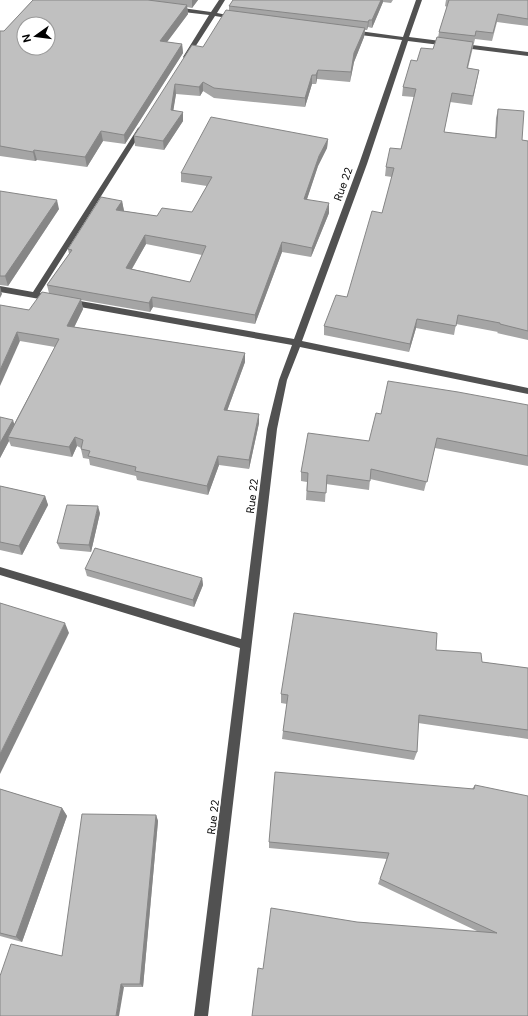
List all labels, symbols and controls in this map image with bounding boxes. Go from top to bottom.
north arrow [16,16,56,56]
text: N [19,33,34,44]
street label: Rue 22 [330,165,356,203]
street label: Rue 22 [243,478,261,514]
street label: Rue 22 [204,799,222,835]

